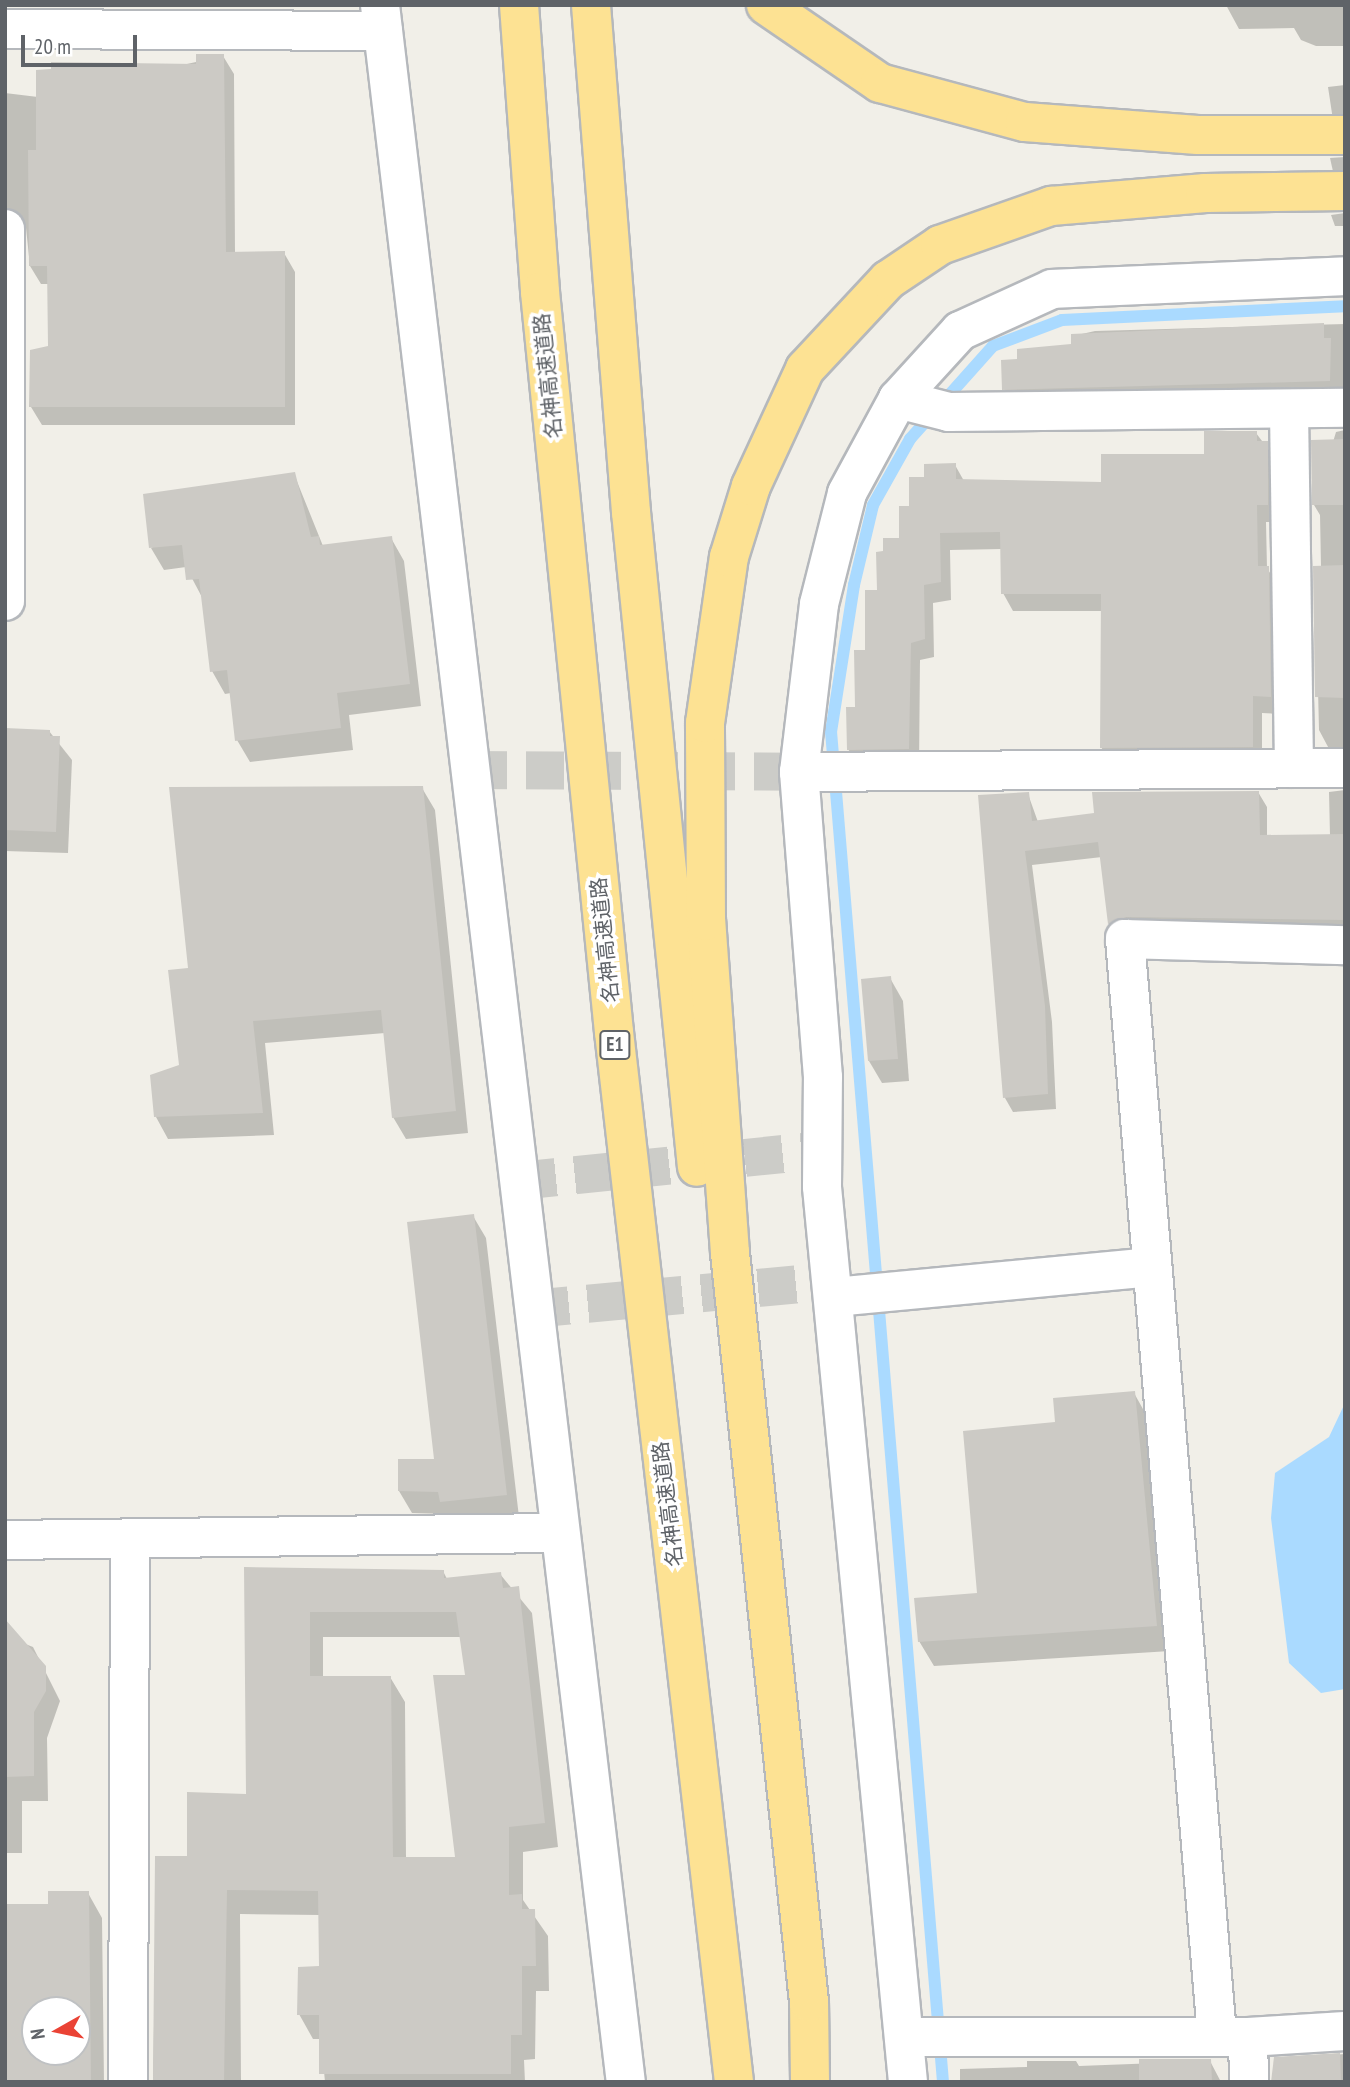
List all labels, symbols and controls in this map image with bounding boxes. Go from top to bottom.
scale bar [24,21,140,65]
text: 20 m [34,33,71,60]
street label: 名神高速道路 [529,312,567,440]
street label: 名神高速道路 [586,876,624,1004]
road number: E1 [599,1030,631,1060]
street label: 名神高速道路 [648,1440,688,1568]
north arrow [21,1996,91,2066]
text: N [25,2027,50,2041]

